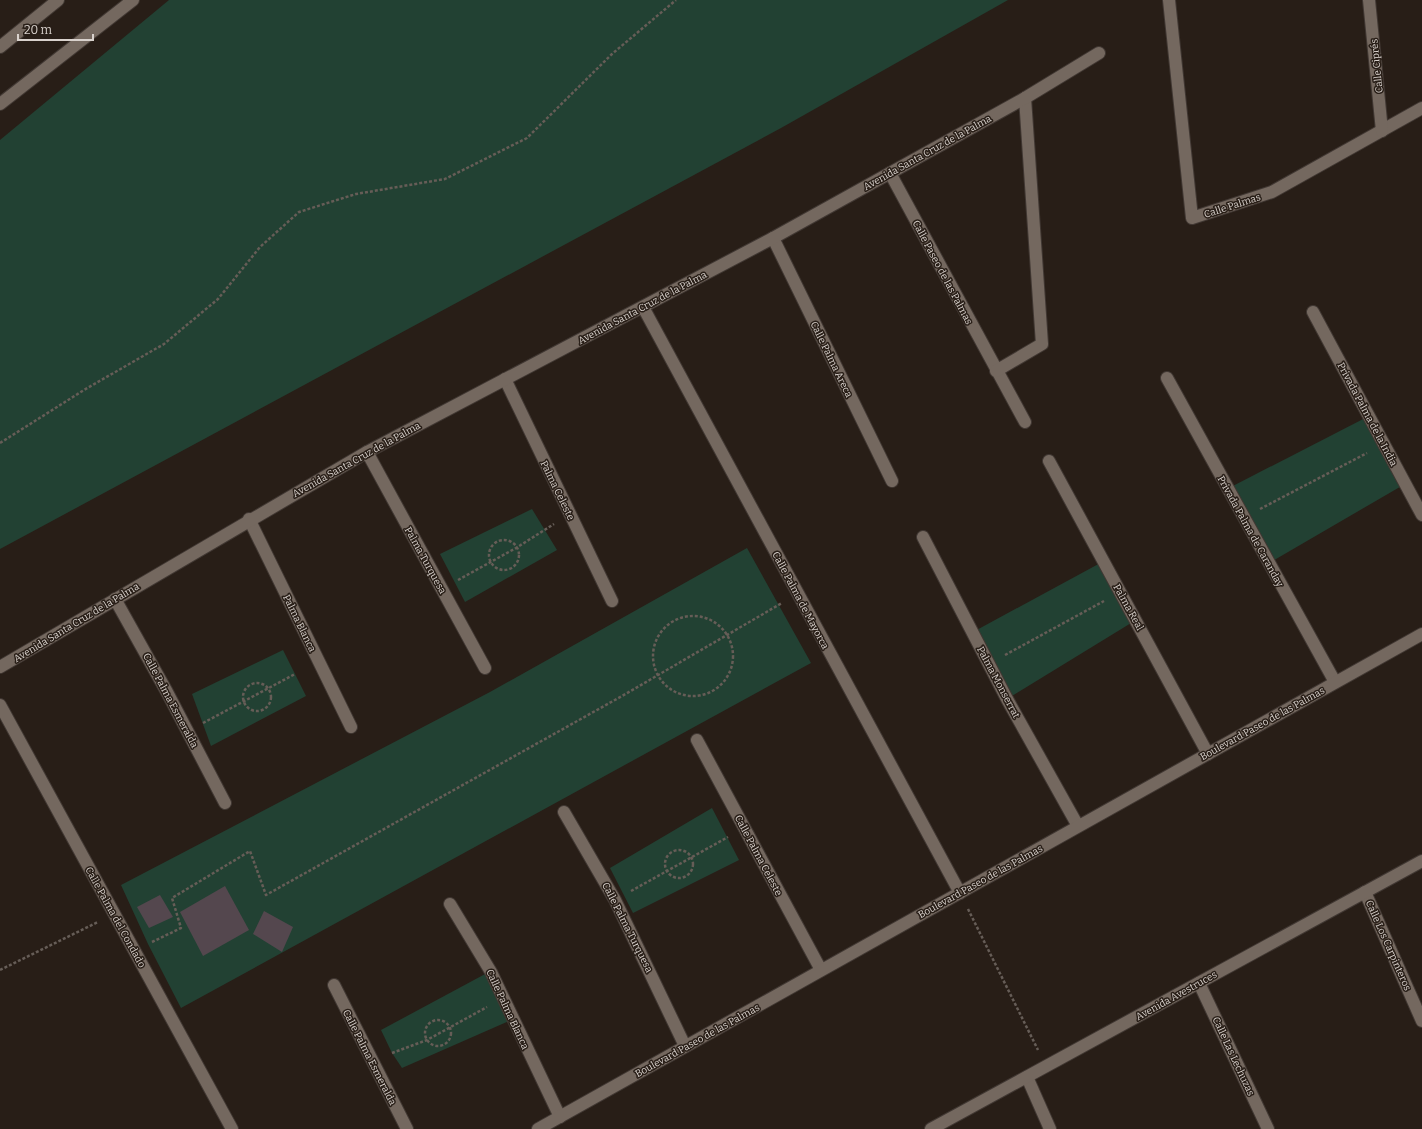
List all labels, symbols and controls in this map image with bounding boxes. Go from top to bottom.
scale bar [18,16,93,42]
text: 20 m [24,23,53,37]
street label: Calle Ciprés [1368,38,1386,94]
street label: Avenida Santa Cruz de la Palma [861,112,994,193]
street label: Calle Palmas [1202,191,1262,221]
street label: Calle Paseo de las Palmas [910,218,975,327]
street label: Avenida Santa Cruz de la Palma [576,268,710,347]
street label: Calle Palma Areca [808,320,855,400]
street label: Privada Palma de la India [1335,361,1400,469]
street label: Avenida Santa Cruz de la Palma [290,419,423,500]
street label: Palma Celeste [538,459,577,522]
street label: Privada Palma de Caranday [1215,474,1286,590]
street label: Palma Turquesa [402,525,449,597]
street label: Calle Palma de Mayorca [769,550,831,652]
street label: Avenida Santa Cruz de la Palma [12,580,142,665]
street label: Palma Real [1110,582,1146,633]
street label: Palma Blanca [280,593,318,655]
street label: Palma Monserrat [974,645,1022,721]
street label: Calle Palma Esmeralda [140,651,200,750]
street label: Boulevard Paseo de las Palmas [1198,684,1327,763]
street label: Calle Palma Celeste [732,813,784,898]
street label: Boulevard Paseo de las Palmas [916,842,1045,921]
street label: Calle Palma del Condado [82,865,148,970]
street label: Calle Palma Turquesa [599,880,655,975]
street label: Calle Los Carpinteros [1363,898,1414,993]
street label: Calle Palma Blanca [483,967,531,1052]
street label: Avenida Avestruces [1134,968,1219,1023]
street label: Boulevard Paseo de las Palmas [633,1001,762,1080]
street label: Calle Palma Esmeralda [340,1008,399,1108]
street label: Calle Las Lechuzas [1210,1015,1257,1098]

